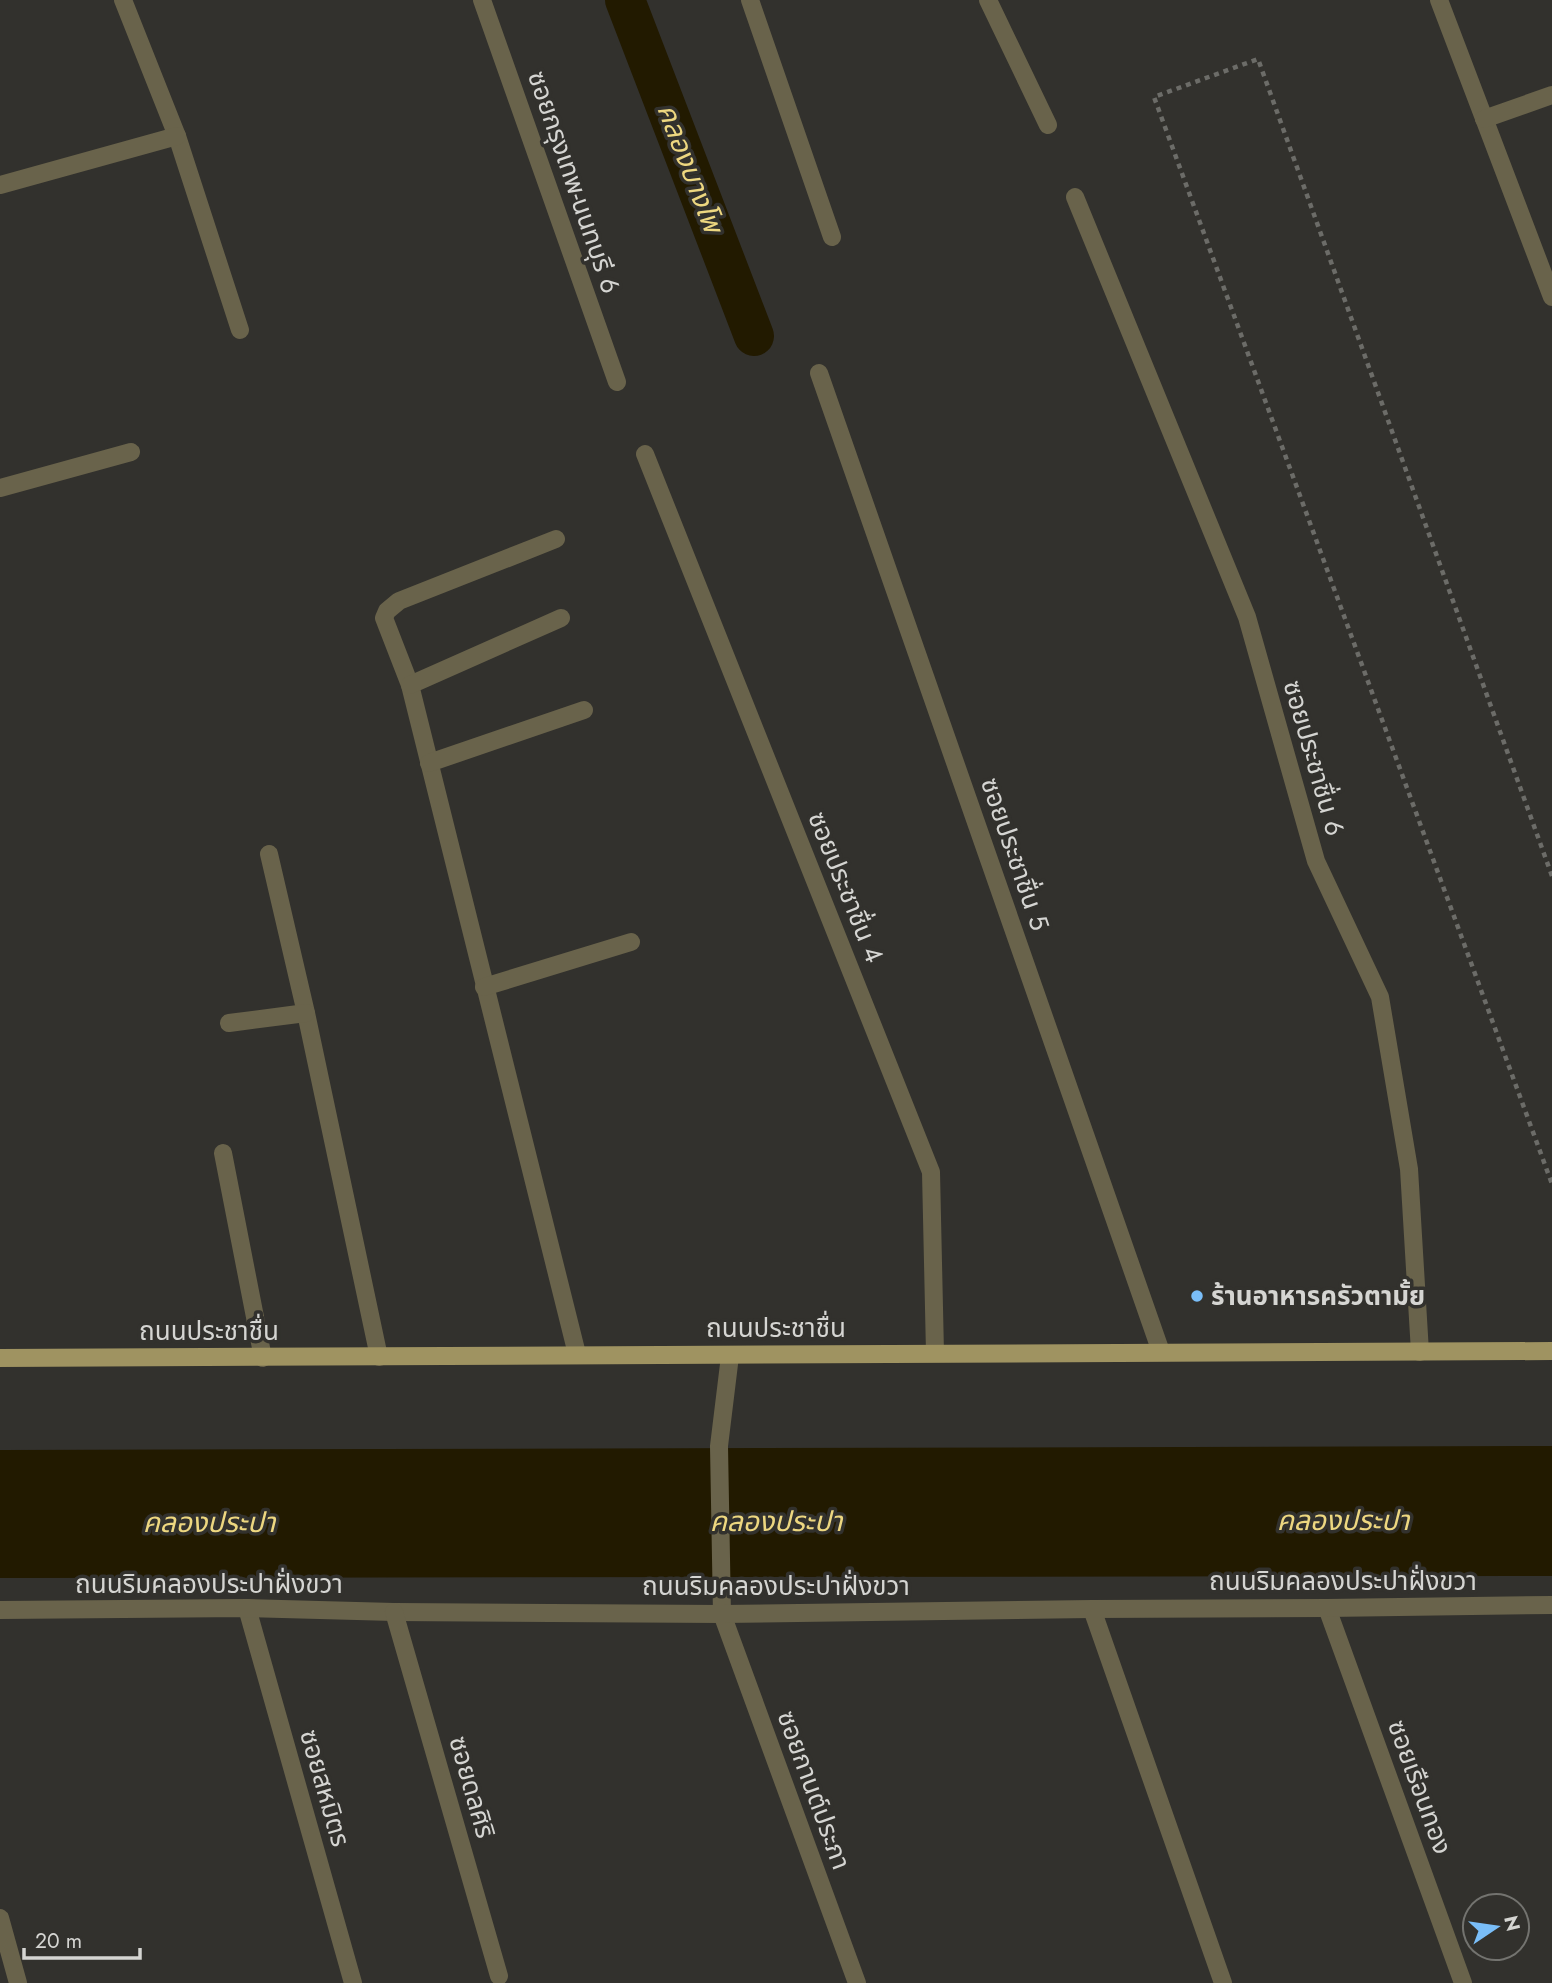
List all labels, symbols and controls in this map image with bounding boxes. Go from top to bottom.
street label: ซอยกรุงเทพ-นนทบุรี 6 [518,66,630,298]
water label: คลองบางโพ [647,98,735,242]
street label: ซอยประชาชื่น 6 [1274,676,1354,840]
street label: ซอยประชาชื่น 5 [971,772,1059,936]
street label: ซอยประชาชื่น 4 [798,806,894,968]
place label: ร้านอาหารครัวตามั้ย [1211,1277,1425,1315]
marker: ร้านอาหารครัวตามั้ย [1189,1288,1205,1304]
street label: ถนนประชาชื่น [706,1309,846,1347]
street label: ถนนประชาชื่น [139,1312,279,1350]
water label: คลองประปา [1277,1500,1411,1541]
water label: คลองประปา [710,1501,844,1542]
water label: คลองประปา [143,1502,277,1543]
street label: ถนนริมคลองประปาฝั่งขวา [1209,1562,1477,1600]
street label: ถนนริมคลองประปาฝั่งขวา [75,1565,343,1603]
street label: ถนนริมคลองประปาฝั่งขวา [642,1567,910,1605]
street label: ซอยกานต์ประภา [768,1705,860,1875]
street label: ซอยเรือนทอง [1378,1714,1462,1860]
street label: ซอยสหมิตร [290,1725,360,1851]
street label: ซอยดลศิริ [439,1731,505,1843]
north arrow [1461,1892,1531,1962]
text: N [1497,1913,1527,1934]
scale bar [24,1916,140,1960]
text: 20 m [35,1926,82,1956]

